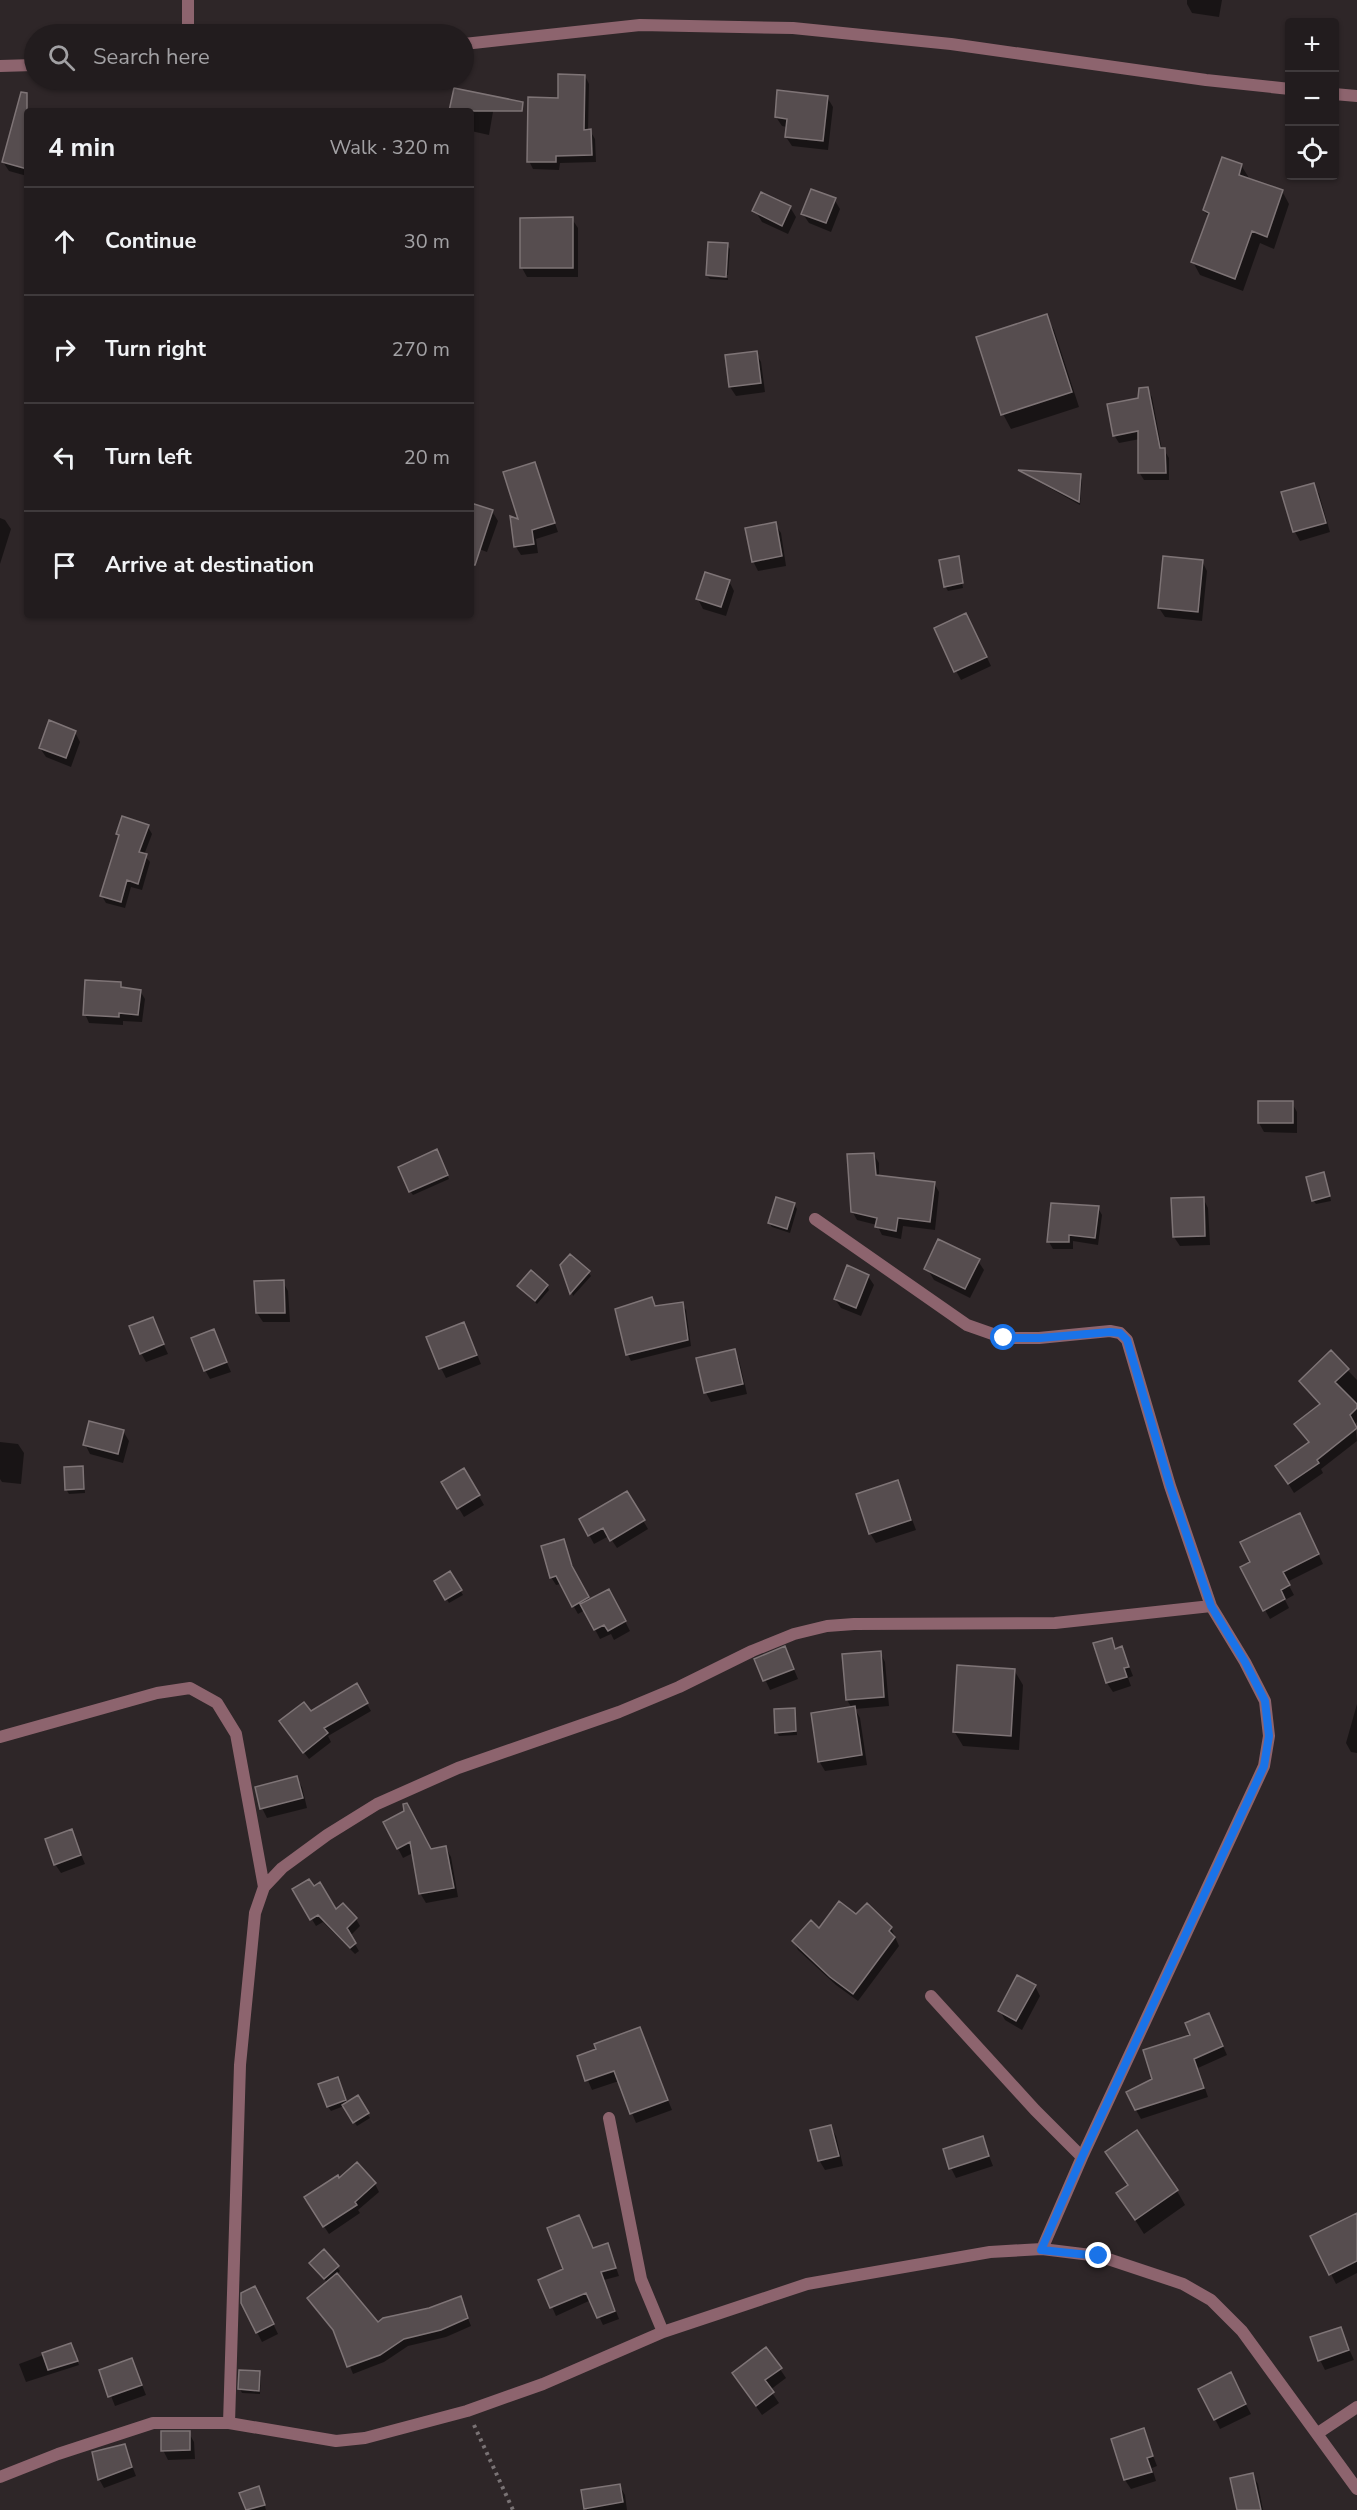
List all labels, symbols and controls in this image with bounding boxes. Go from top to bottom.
map controls [1285,18,1339,180]
button: + [1285,18,1339,72]
search box [24,24,474,90]
icon: search [45,41,78,74]
text: Search here [93,42,210,72]
button: − [1285,72,1339,126]
button: locate [1285,126,1339,180]
text: 4 min [48,130,115,165]
text: Walk · 320 m [330,134,450,161]
icon: ahead [48,225,81,258]
text: Continue [105,226,196,256]
text: 30 m [404,228,450,255]
icon: right [48,333,81,366]
text: Turn right [105,334,206,364]
text: 270 m [392,336,450,363]
icon: left [48,441,81,474]
text: Turn left [105,442,192,472]
text: 20 m [404,444,450,471]
icon: arrive [48,549,81,582]
text: Arrive at destination [105,550,314,580]
route start [990,1324,1016,1350]
route end [1085,2242,1111,2268]

